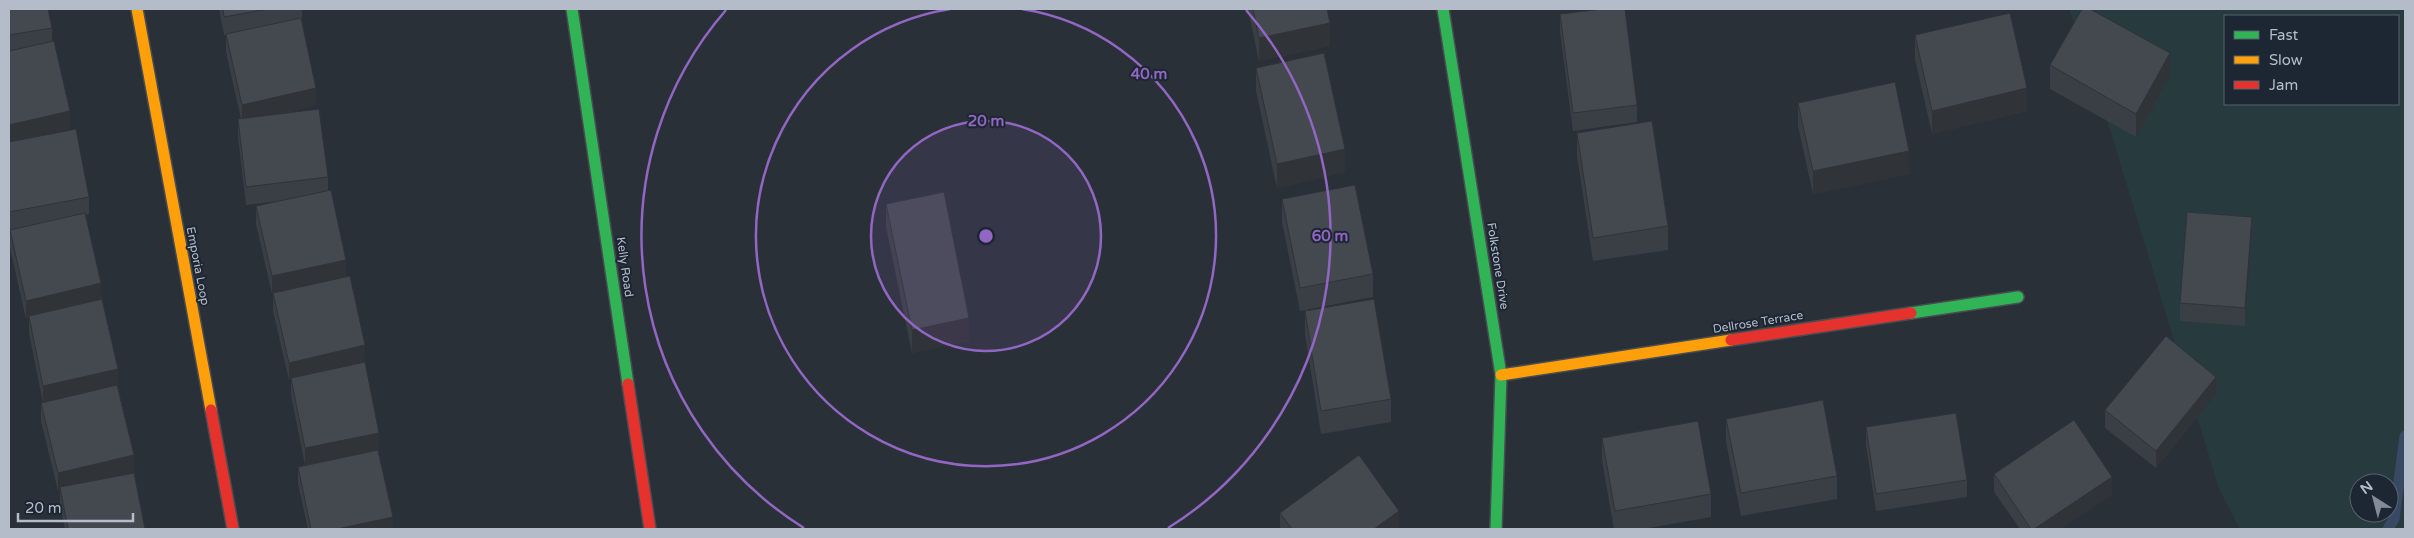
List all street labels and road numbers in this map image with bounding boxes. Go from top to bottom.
street label: Folkstone Drive [1484,222,1512,311]
street label: Emporia Loop [183,225,213,307]
street label: Kelly Road [614,236,636,298]
street label: Dellrose Terrace [1712,308,1804,336]

